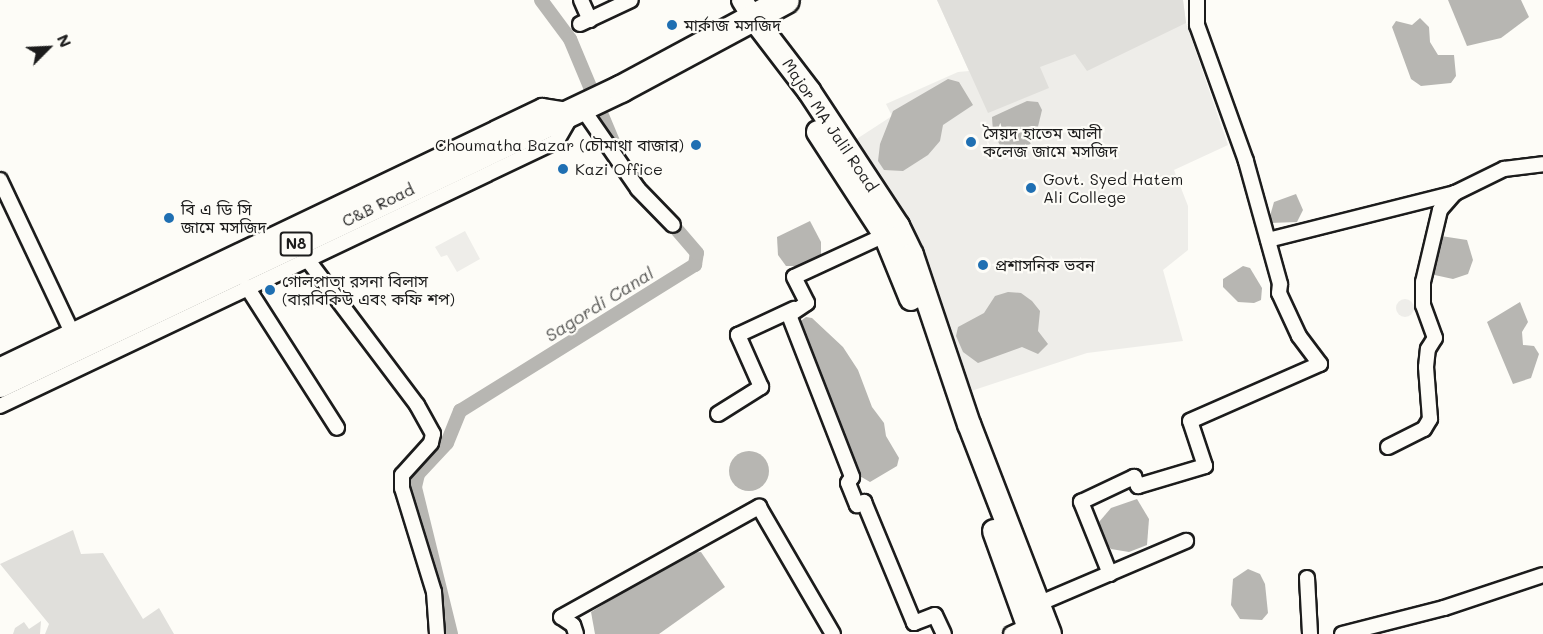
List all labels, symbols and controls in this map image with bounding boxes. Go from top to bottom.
place label: মার্কাজ মসজিদ [684,15,781,35]
north arrow [18,18,78,78]
marker: মার্কাজ মসজিদ [665,18,679,32]
text: N [53,31,77,50]
street label: Major MA Jalil Road [778,55,882,195]
place label: সৈয়দ হাতেম আলী কলেজ জামে মসজিদ [983,123,1118,161]
place label: Choumatha Bazar (চৌমাথা বাজার) [435,135,684,155]
marker: সৈয়দ হাতেম আলী কলেজ জামে মসজিদ [964,135,978,149]
marker: Choumatha Bazar (চৌমাথা বাজার) [689,138,703,152]
place label: Kazi Office [575,159,663,179]
marker: Kazi Office [556,162,570,176]
place label: Govt. Syed Hatem Ali College [1043,169,1183,207]
street label: C&B Road [339,179,417,231]
marker: Govt. Syed Hatem Ali College [1024,181,1038,195]
place label: বি এ ডি সি জামে মসজিদ [181,199,266,237]
marker: বি এ ডি সি জামে মসজিদ [162,211,176,225]
road number: N8 [280,232,312,256]
place label: প্রশাসনিক ভবন [995,255,1095,275]
marker: প্রশাসনিক ভবন [976,258,990,272]
water label: Sagordi Canal [541,262,657,346]
place label: গোলপাতা রসনা বিলাস (বারবিকিউ এবং কফি শপ) [282,271,455,309]
marker: গোলপাতা রসনা বিলাস (বারবিকিউ এবং কফি শপ) [263,283,277,297]

